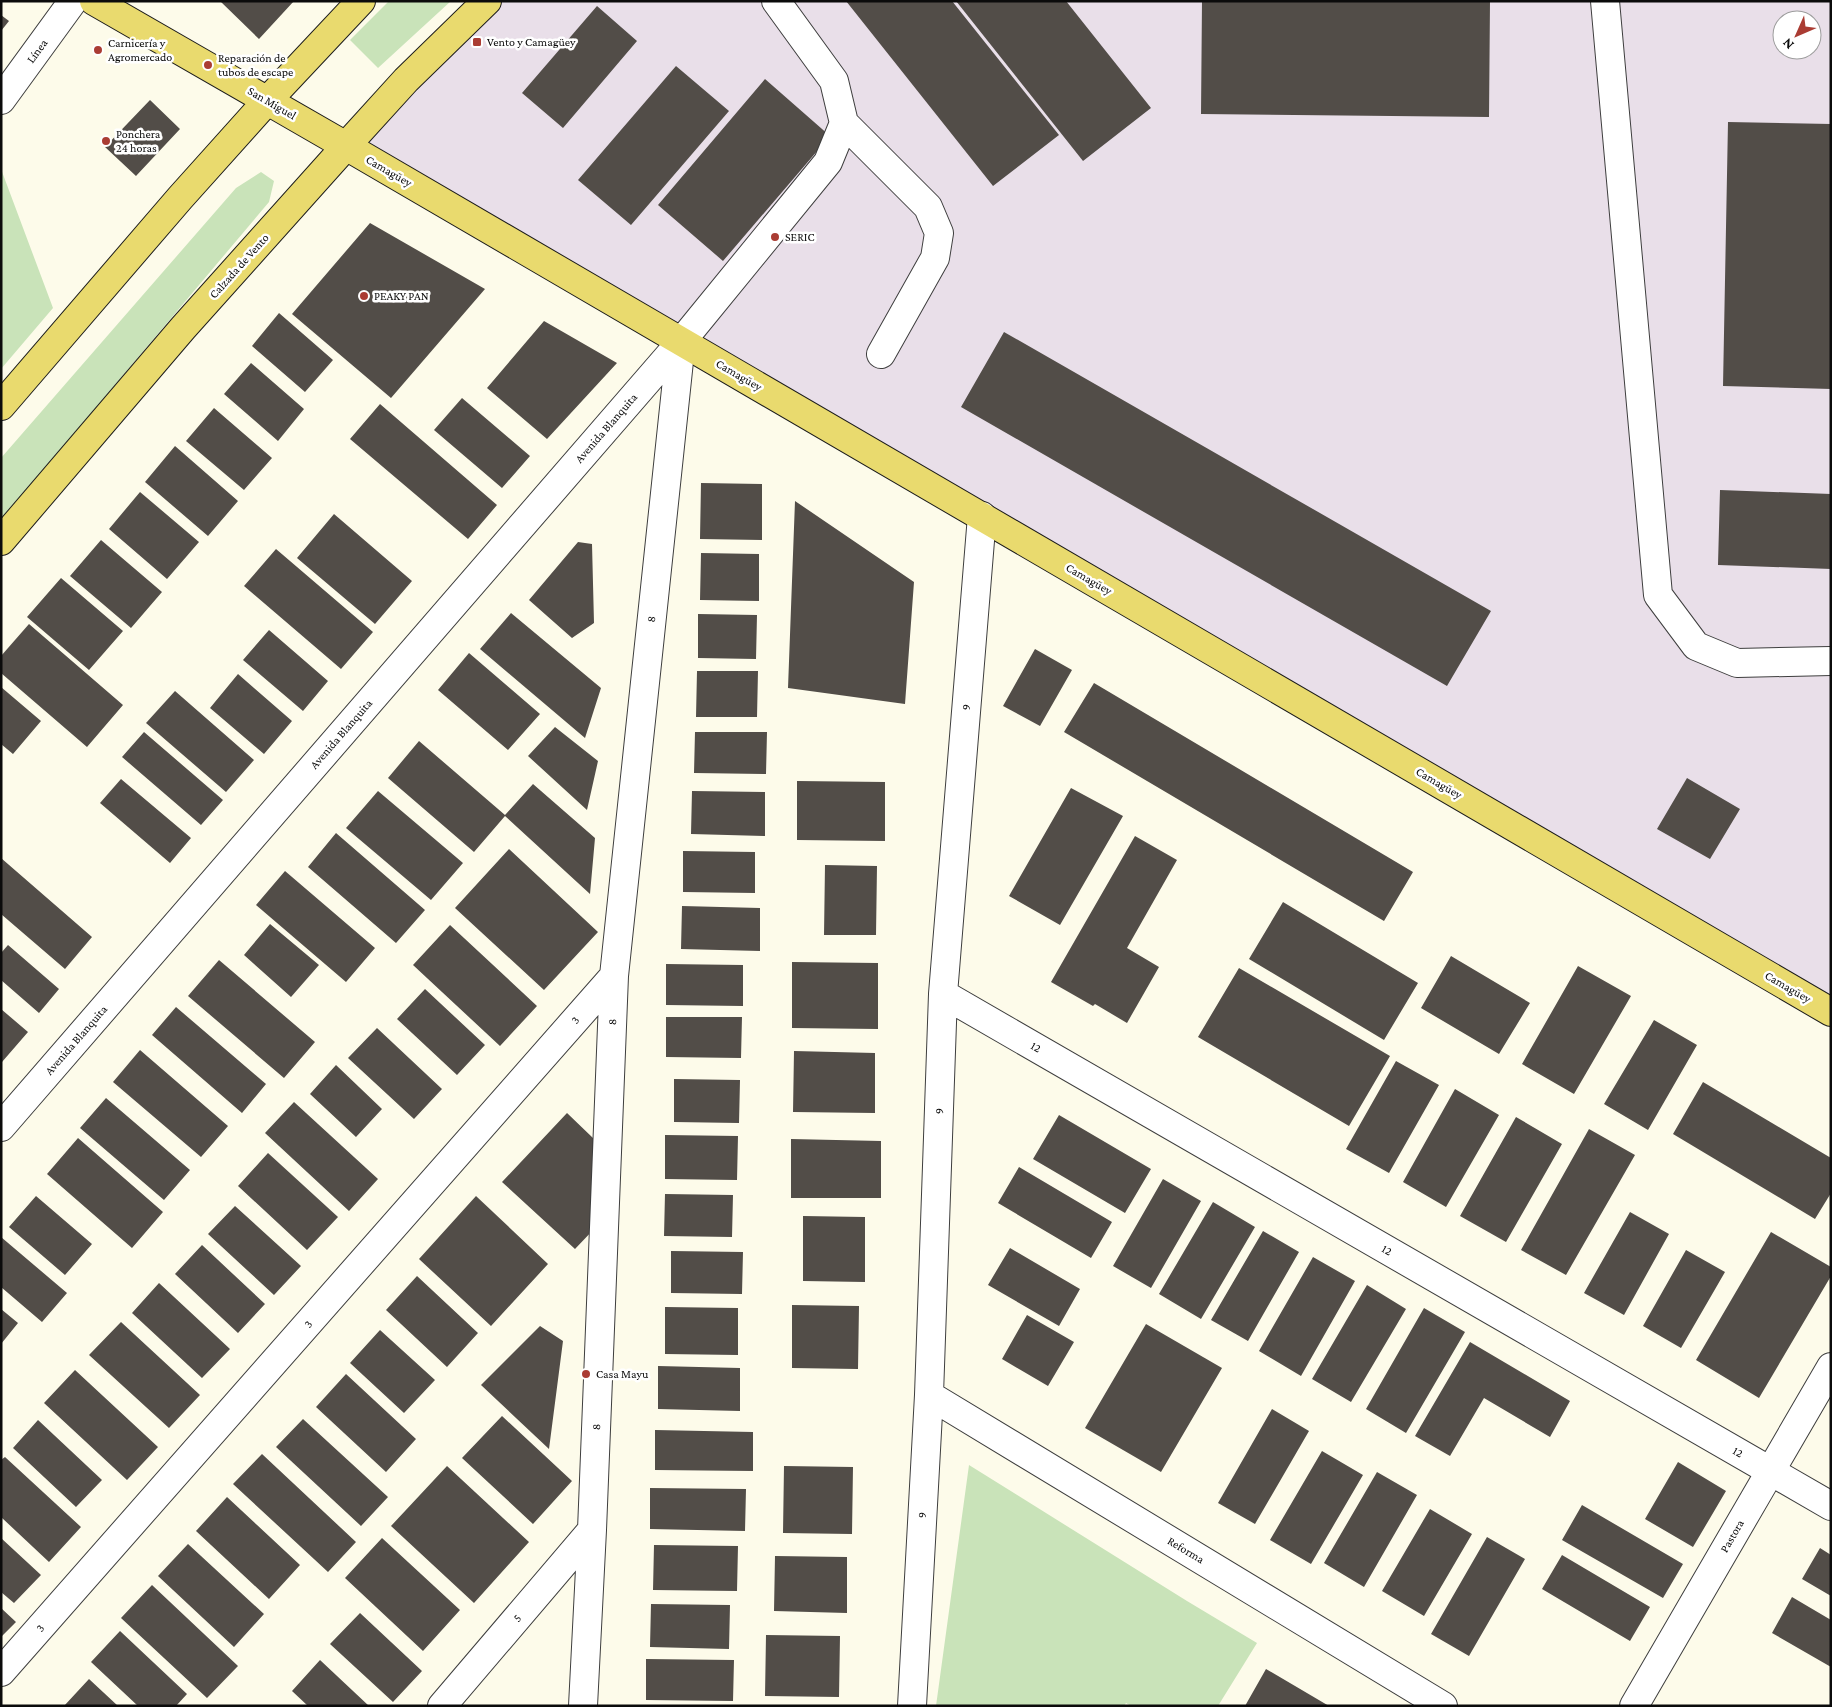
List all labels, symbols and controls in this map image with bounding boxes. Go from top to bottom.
north arrow [1772,10,1822,60]
place label: Vento y Camagüey [487,35,576,49]
text: N [1778,35,1797,53]
street label: Línea [24,36,51,66]
place label: Carnicería y Agromercado [108,36,172,64]
marker: Vento y Camagüey [471,36,483,48]
marker: Carnicería y Agromercado [92,44,104,56]
place label: Reparación de tubos de escape [218,51,293,79]
marker: Reparación de tubos de escape [202,59,214,71]
street label: San Miguel [245,84,299,122]
place label: Ponchera 24 horas [116,127,161,155]
marker: Ponchera 24 horas [100,135,112,147]
street label: Camagüey [364,152,415,190]
place label: SERIC [785,230,814,244]
street label: Calzada de Vento [206,231,272,301]
marker: SERIC [769,231,781,243]
place label: PEAKY PAN [374,289,429,303]
marker: PEAKY PAN [358,290,370,302]
street label: Camagüey [714,356,765,394]
street label: Avenida Blanquita [572,390,640,466]
street label: Camagüey [1064,560,1115,598]
street label: 8 [644,615,658,623]
street label: Avenida Blanquita [307,696,375,772]
street label: 9 [959,703,973,711]
street label: Camagüey [1414,764,1465,802]
street label: Camagüey [1763,968,1814,1006]
street label: Avenida Blanquita [42,1002,110,1078]
street label: 3 [568,1013,582,1027]
street label: 8 [605,1019,619,1025]
street label: 12 [1028,1039,1044,1056]
street label: 9 [932,1108,946,1114]
street label: 12 [1379,1242,1395,1259]
street label: 3 [301,1317,315,1331]
place label: Casa Mayu [596,1367,649,1381]
marker: Casa Mayu [580,1368,592,1380]
street label: 8 [589,1424,603,1430]
street label: 12 [1730,1444,1746,1461]
street label: 9 [915,1512,929,1518]
street label: Pastora [1717,1517,1747,1555]
street label: Reforma [1165,1534,1207,1567]
street label: 5 [510,1611,524,1625]
street label: 3 [33,1621,47,1635]

